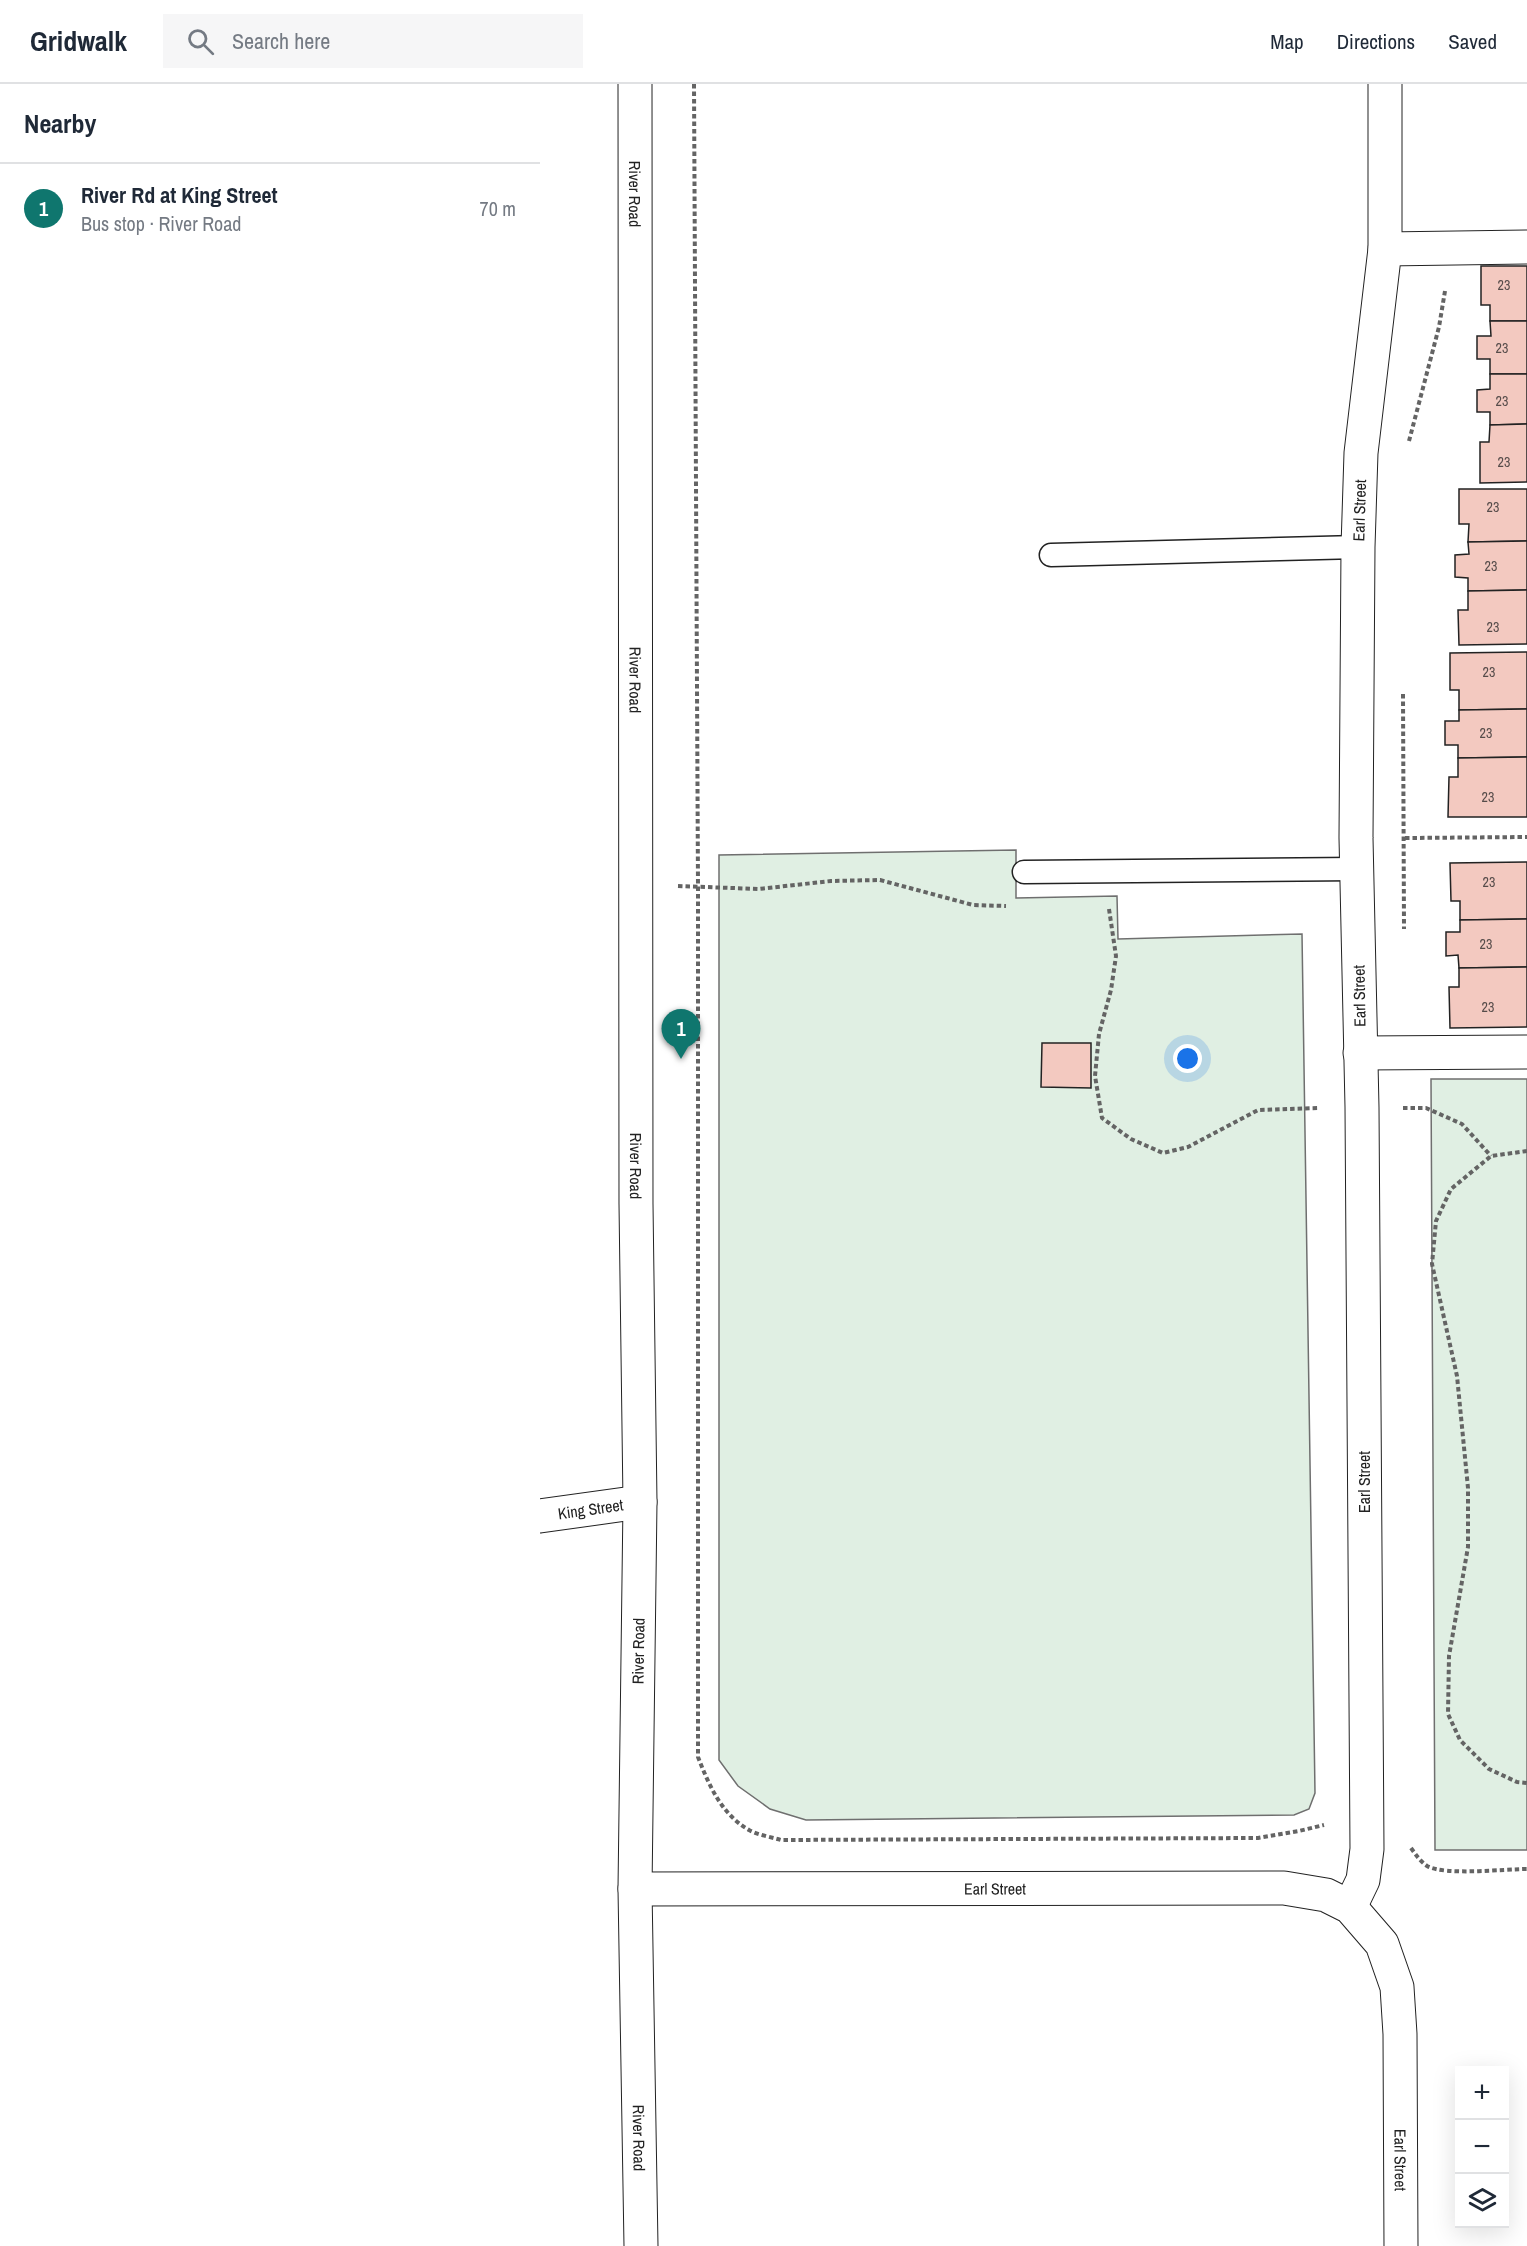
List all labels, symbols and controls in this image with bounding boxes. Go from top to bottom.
search box [163,14,583,68]
text: Gridwalk [30,22,127,60]
icon: search [184,25,217,58]
text: Search here [232,26,330,56]
text: Map [1270,27,1304,56]
text: Directions [1337,27,1415,56]
text: Saved [1448,27,1497,56]
text: Nearby [24,106,96,141]
street label: River Road [624,161,646,227]
text: River Rd at King Street [81,180,277,210]
text: 1 [39,195,48,222]
text: 70 m [480,195,516,222]
text: Bus stop · River Road [81,210,241,237]
house number: 23 [1498,276,1510,294]
house number: 23 [1496,339,1508,357]
house number: 23 [1496,392,1508,410]
house number: 23 [1498,453,1510,471]
street label: Earl Street [1347,479,1371,542]
house number: 23 [1487,498,1499,516]
house number: 23 [1485,557,1497,575]
house number: 23 [1487,618,1499,636]
street label: River Road [625,647,647,713]
house number: 23 [1483,663,1495,681]
house number: 23 [1480,724,1492,742]
house number: 23 [1482,788,1494,806]
house number: 23 [1483,873,1495,891]
house number: 23 [1480,935,1492,953]
street label: Earl Street [1347,964,1371,1027]
house number: 23 [1482,998,1494,1016]
pin: 1 [662,1010,700,1059]
your location [1173,1044,1202,1073]
street label: River Road [625,1133,647,1199]
street label: Earl Street [1353,1451,1375,1513]
street label: King Street [556,1493,625,1524]
street label: River Road [626,1618,650,1684]
street label: Earl Street [964,1877,1026,1899]
map controls [1455,2066,1509,2228]
button: + [1455,2066,1509,2120]
street label: River Road [628,2105,651,2171]
button: − [1455,2120,1509,2174]
street label: Earl Street [1389,2129,1412,2191]
button: layers [1455,2174,1509,2228]

